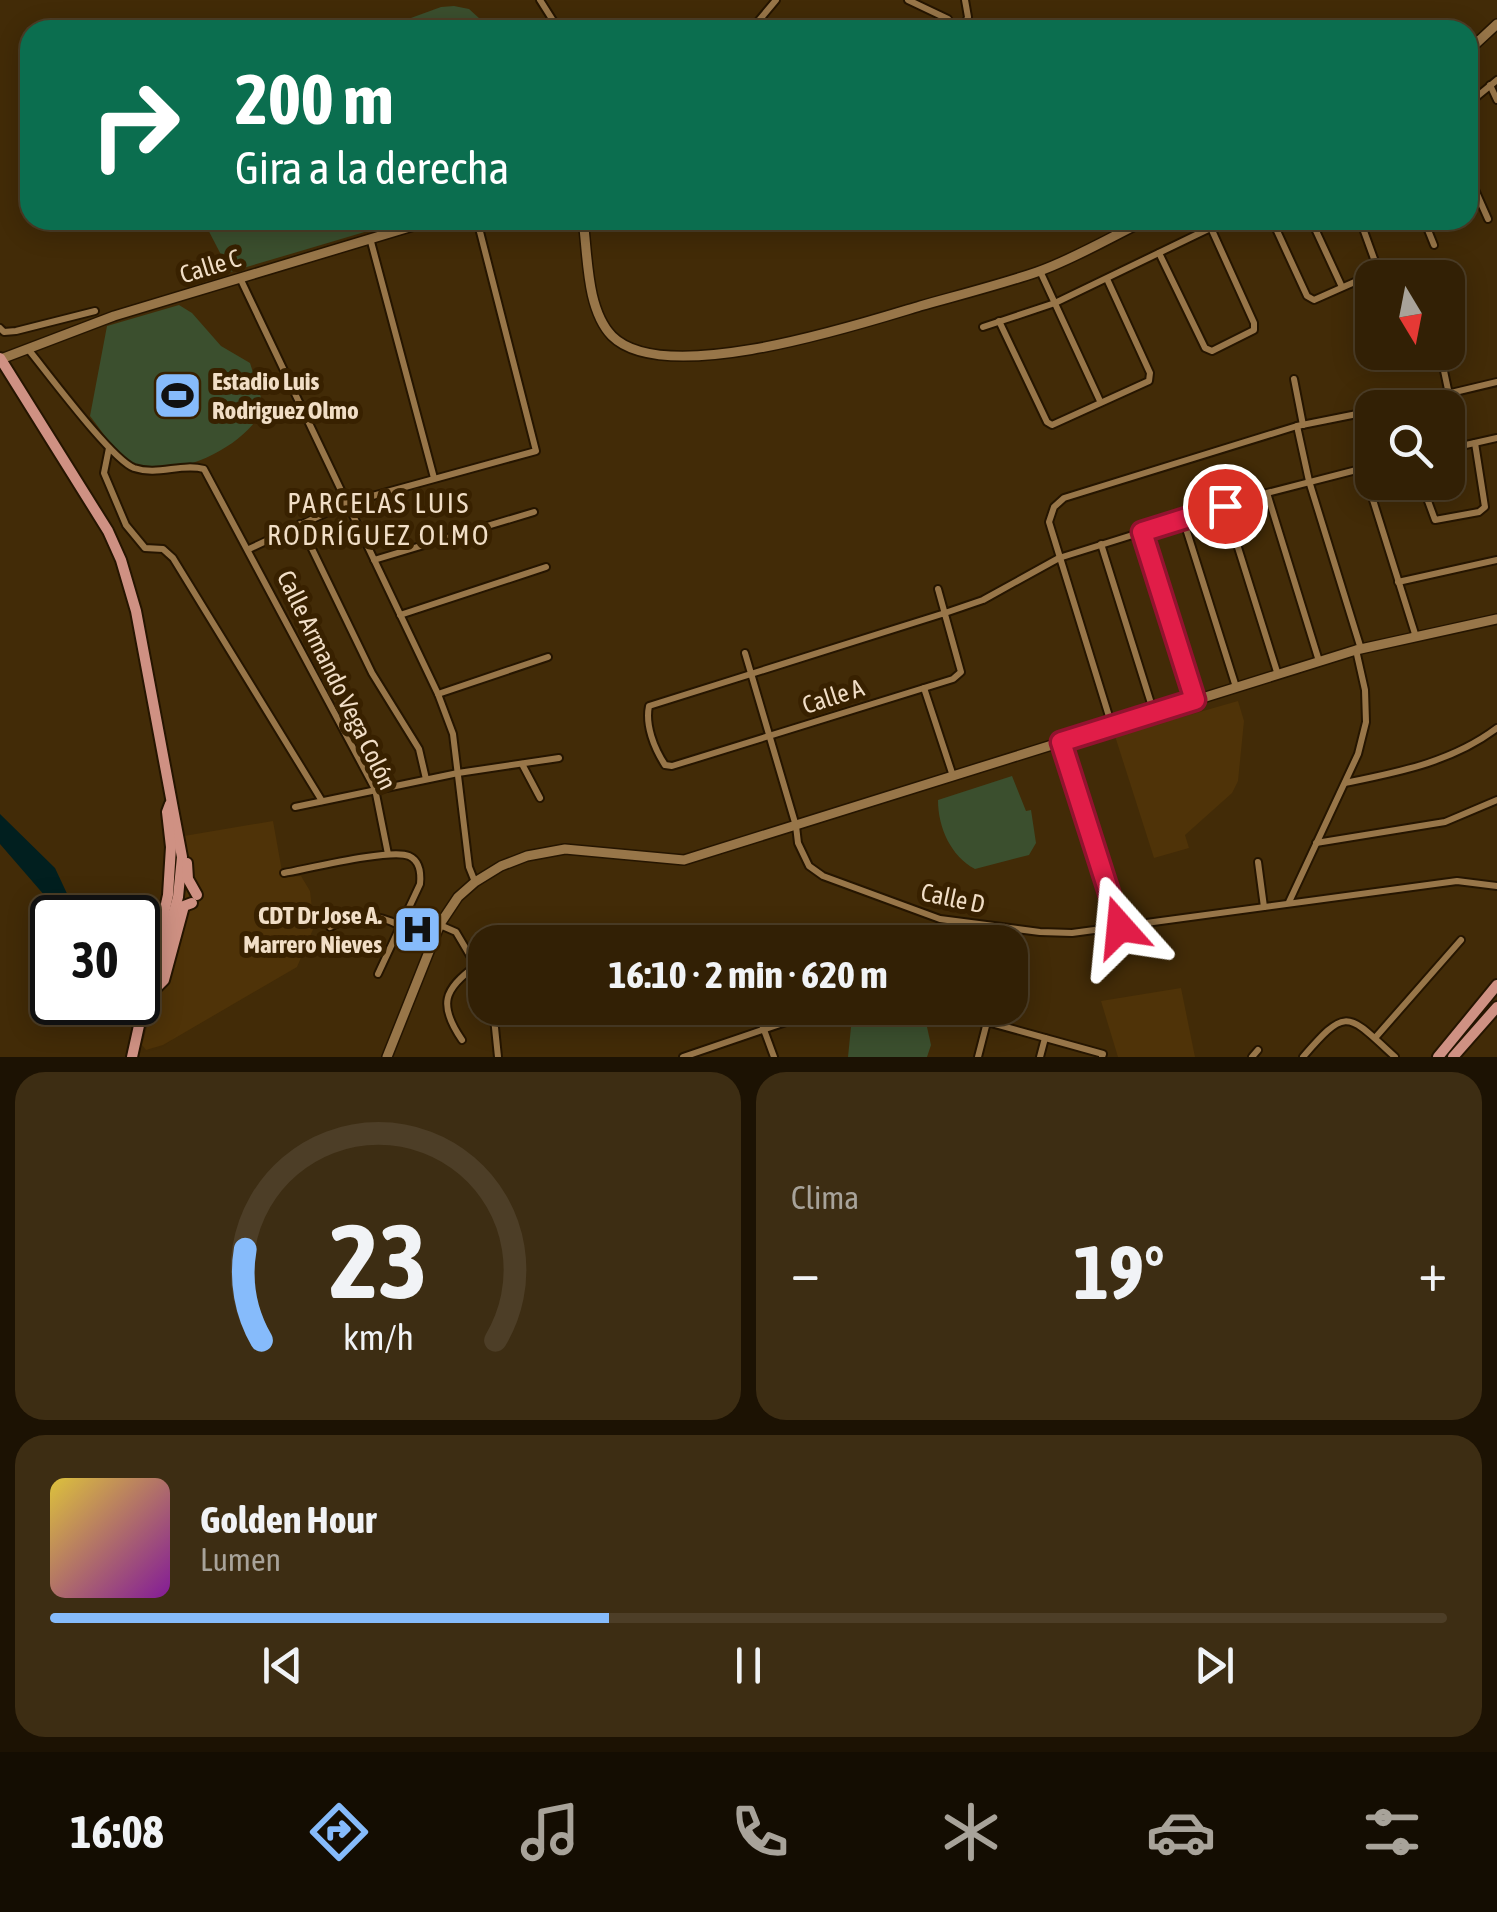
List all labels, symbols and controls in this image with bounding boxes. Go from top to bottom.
text: 200 m [235,59,394,139]
icon: right [70,60,200,190]
text: Gira a la derecha [235,142,509,194]
street label: Calle C [176,244,244,288]
north arrow [1355,260,1465,370]
map controls [1355,260,1465,500]
place label: Estadio Luis Rodriguez Olmo [212,367,359,424]
sports icon: Estadio Luis Rodriguez Olmo [151,369,203,421]
button: search [1355,390,1465,500]
pin [1183,464,1268,549]
icon: arrive [1198,479,1253,534]
district label: PARCELAS LUIS RODRÍGUEZ OLMO [267,487,491,551]
street label: Calle Armando Vega Colón [272,566,402,794]
street label: Calle A [799,673,868,719]
position arrow [1068,875,1172,979]
street label: Calle D [918,878,988,918]
speed limit sign: 30 [30,895,160,1025]
place label: CDT Dr Jose A. Marrero Nieves [243,901,383,958]
hospital icon: CDT Dr Jose A. Marrero Nieves [391,903,443,955]
text: 16:10 · 2 min · 620 m [608,953,888,996]
text: Clima [791,1179,859,1216]
text: 23 [329,1201,427,1320]
text: 19° [1073,1229,1165,1315]
text: − [791,1240,820,1303]
text: + [1418,1240,1447,1303]
text: km/h [343,1317,413,1358]
text: Golden Hour [200,1498,376,1541]
text: Lumen [200,1541,281,1578]
icon: previous [255,1638,310,1693]
icon: pause [721,1638,776,1693]
icon: next [1187,1638,1242,1693]
icon: directions [304,1797,374,1867]
icon: music [515,1797,585,1867]
icon: phone [725,1797,795,1867]
icon: climate [936,1797,1006,1867]
icon: car [1146,1797,1216,1867]
icon: filters [1357,1797,1427,1867]
text: 16:08 [70,1806,164,1858]

